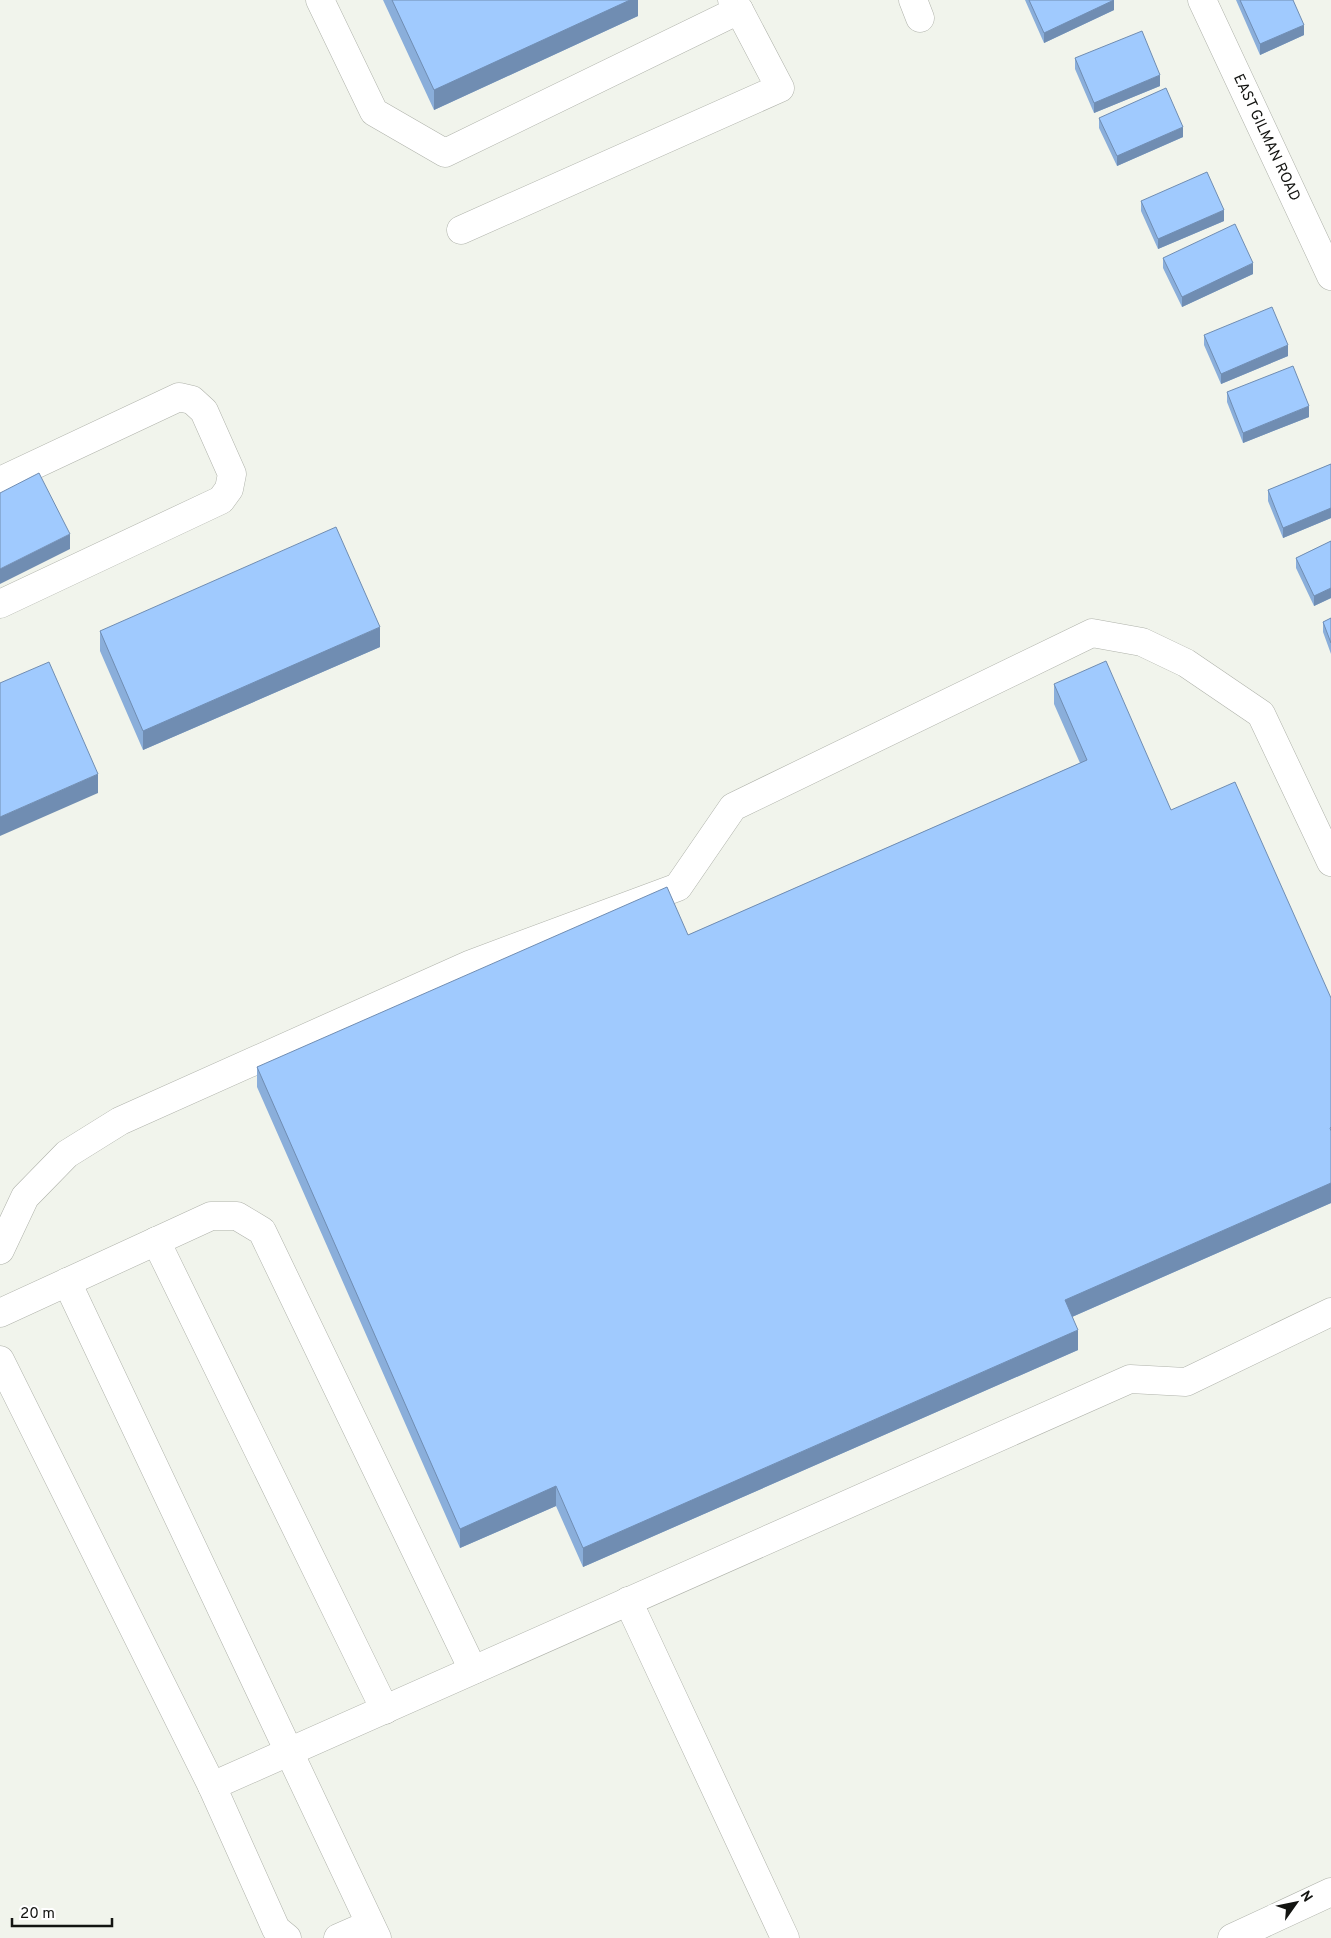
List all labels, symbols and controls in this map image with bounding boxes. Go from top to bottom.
street label: EAST GILMAN ROAD [1228,71,1304,204]
north arrow [1271,1878,1321,1928]
text: N [1296,1888,1316,1906]
scale bar [12,1896,112,1928]
text: 20 m [20,1905,55,1924]

